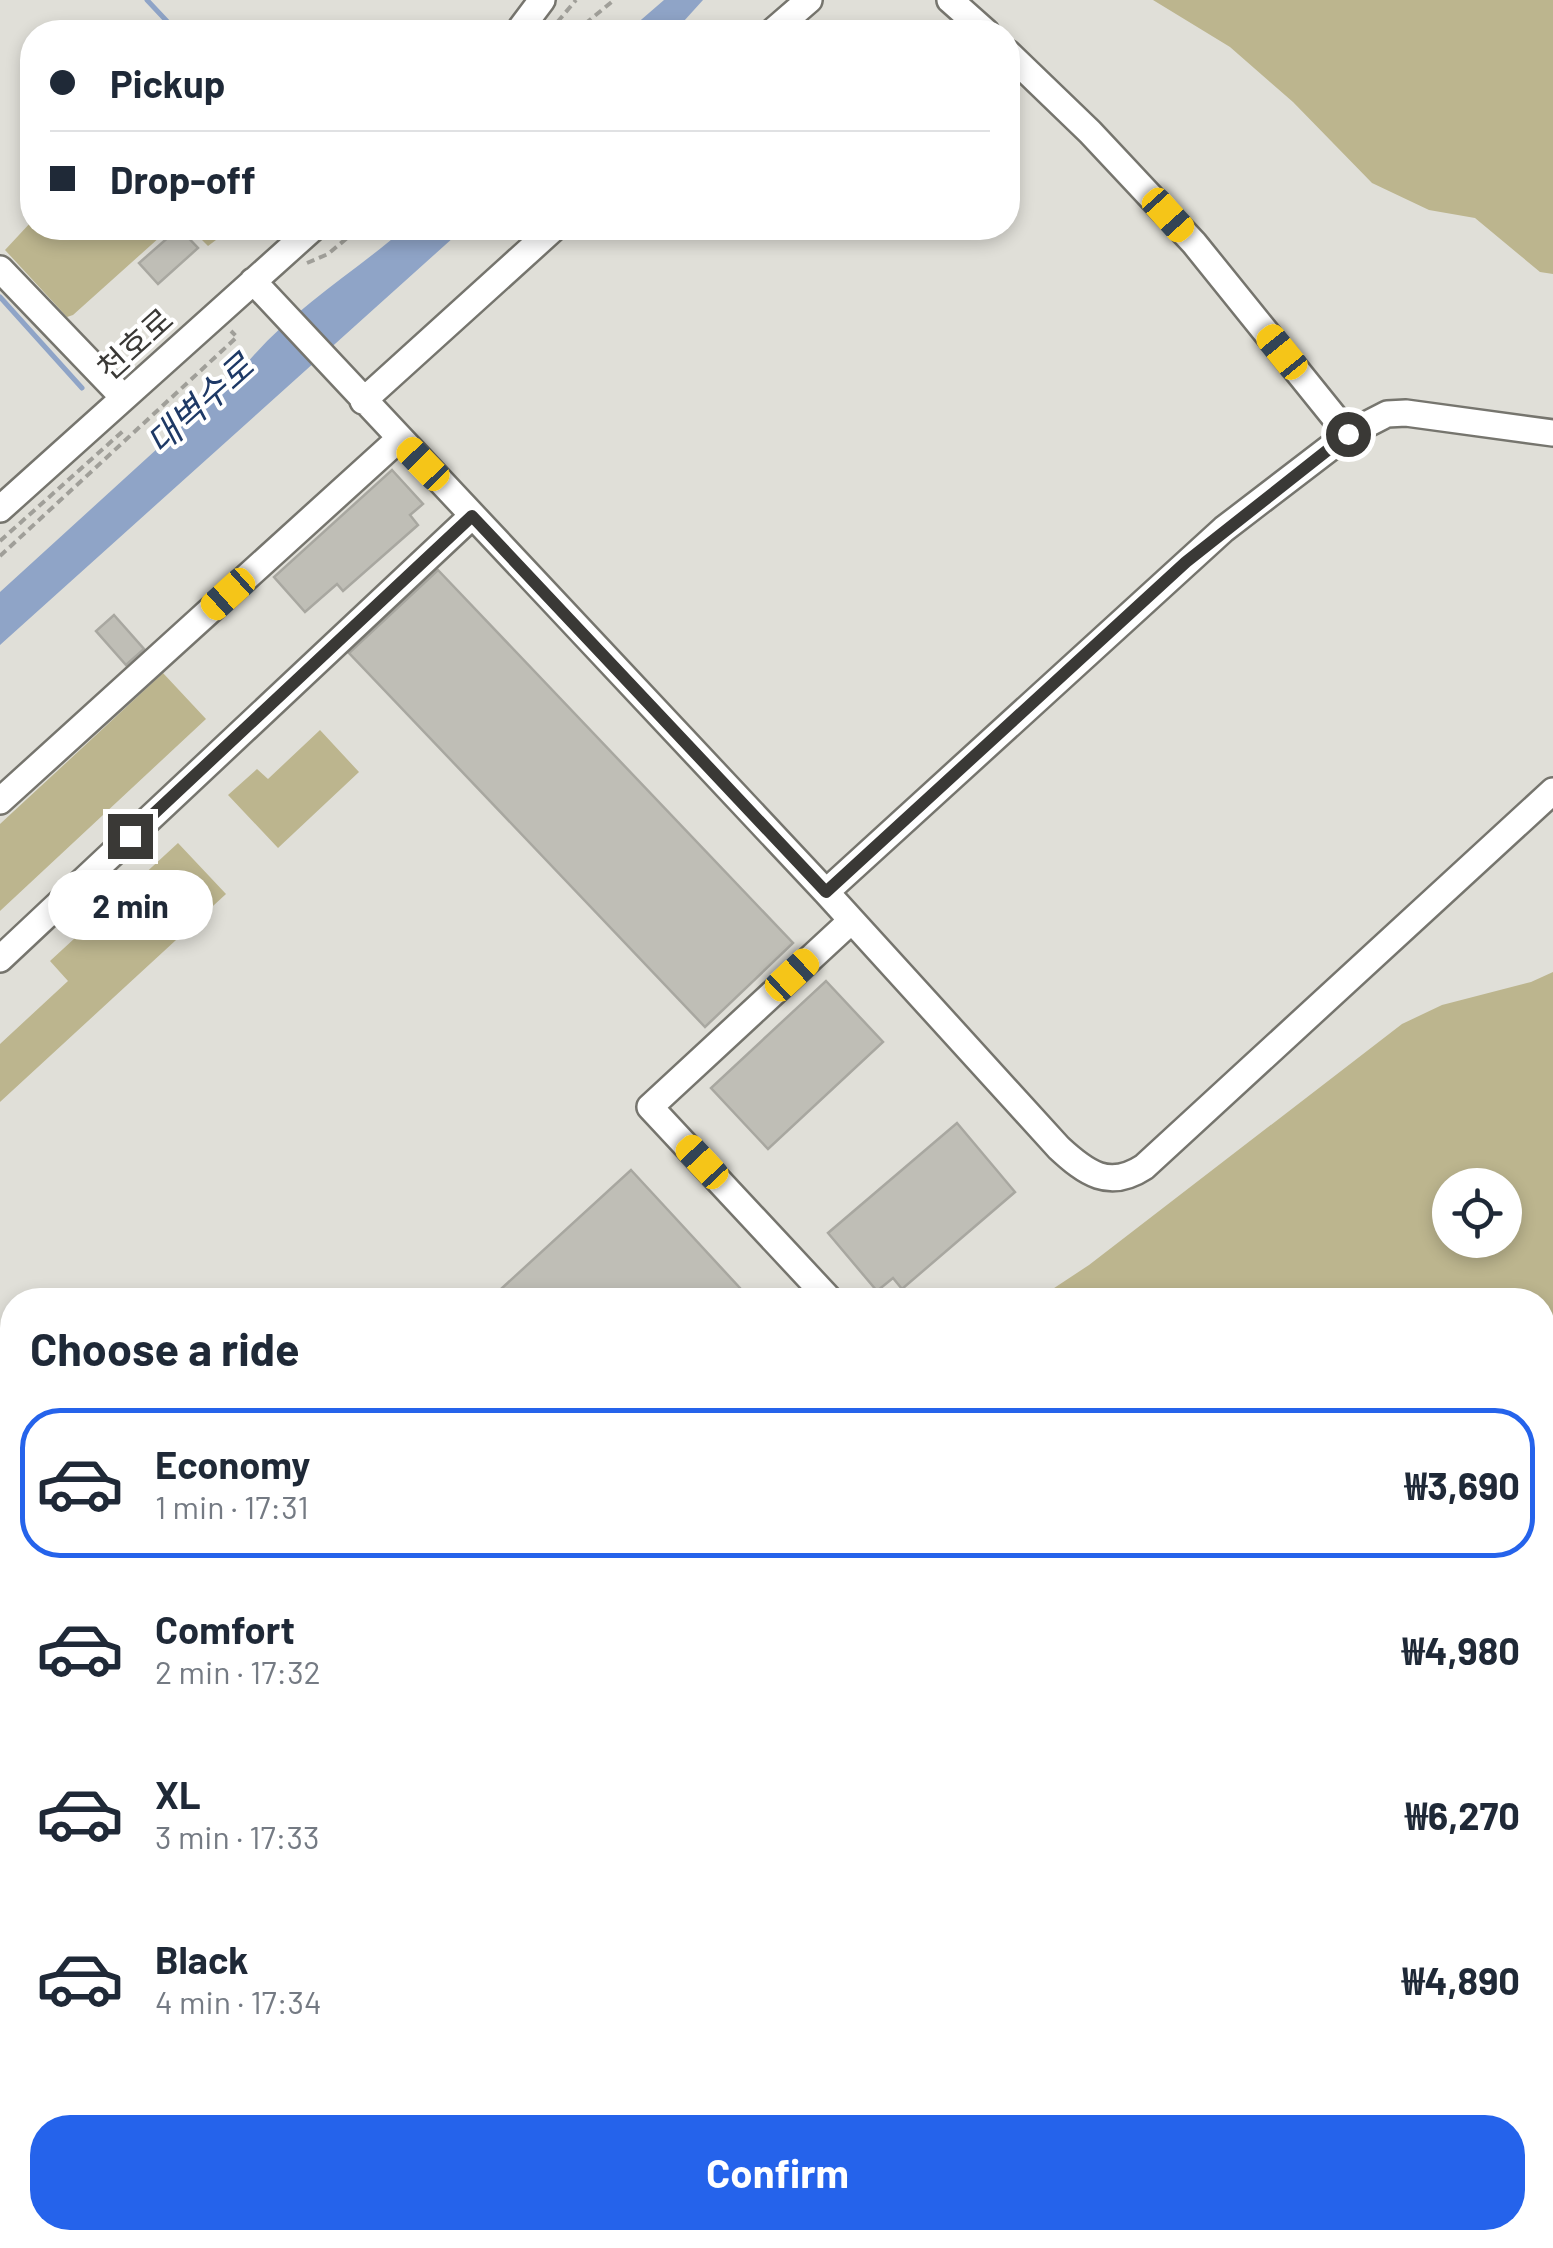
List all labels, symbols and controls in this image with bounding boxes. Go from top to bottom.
text: Pickup [110,60,225,106]
text: Drop-off [110,156,256,202]
car [1137,183,1199,247]
street label: 천호로 [88,299,180,387]
car [1251,319,1313,385]
water label: 대벽수로 [137,343,262,462]
route start [1326,412,1371,457]
car [391,432,455,496]
car [196,563,260,625]
route end [108,814,153,859]
callout: 2 min [48,871,212,941]
text: 2 min [92,886,169,924]
car [760,944,824,1006]
car [671,1130,733,1194]
map controls [1432,1168,1522,1258]
button: locate [1432,1168,1522,1258]
text: Choose a ride [30,1321,300,1375]
icon: car [35,1438,125,1528]
text: Economy [155,1441,310,1487]
text: ₩3,690 [1405,1462,1520,1508]
text: 1 min · 17:31 [155,1487,309,1525]
icon: car [35,1603,125,1693]
text: Comfort [155,1606,295,1652]
text: ₩4,980 [1402,1627,1520,1673]
text: 2 min · 17:32 [155,1652,321,1690]
icon: car [35,1768,125,1858]
text: XL [155,1771,201,1817]
text: ₩6,270 [1405,1792,1520,1838]
text: 3 min · 17:33 [155,1817,319,1855]
icon: car [35,1933,125,2023]
text: Black [155,1936,249,1982]
text: ₩4,890 [1402,1957,1520,2003]
text: 4 min · 17:34 [155,1982,322,2020]
button: Confirm [30,2115,1525,2230]

